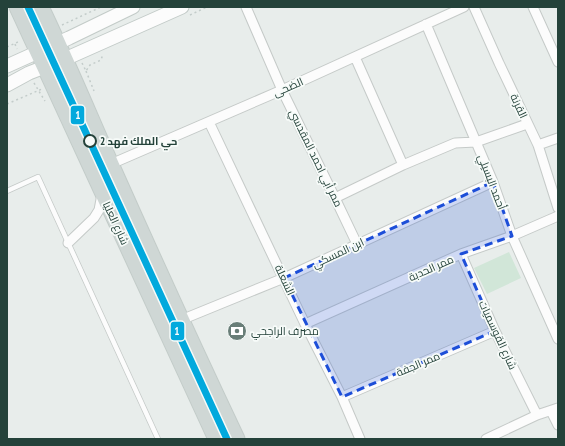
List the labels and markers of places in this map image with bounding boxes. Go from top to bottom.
marker: حي الملك فهد 2 [83,134,97,148]
place label: حي الملك فهد 2 [100,134,177,151]
bank icon: مصرف الراجحي [226,320,248,342]
place label: مصرف الراجحي [251,324,319,340]

